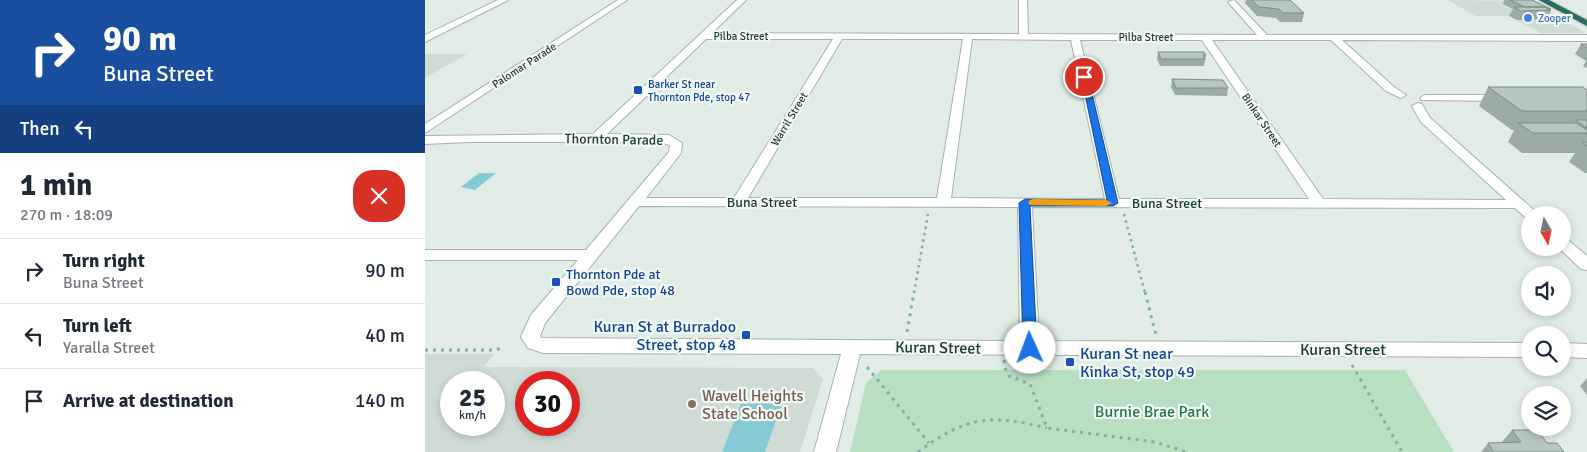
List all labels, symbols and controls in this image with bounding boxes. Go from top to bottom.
marker: Zooper [1522,12,1534,24]
place label: Zooper [1538,12,1571,25]
text: 90 m [103,17,177,60]
icon: right [20,20,85,85]
street label: Pilba Street [714,30,769,43]
street label: Pilba Street [1119,31,1174,44]
street label: Palomar Parade [490,40,559,91]
pin [1063,56,1105,98]
text: Buna Street [103,60,214,87]
icon: arrive [1070,63,1098,91]
place label: Barker St near Thornton Pde, stop 47 [648,78,750,104]
marker: Barker St near Thornton Pde, stop 47 [632,84,644,96]
street label: Warril Street [768,90,811,148]
street label: Binkar Street [1239,91,1284,150]
icon: left [70,115,98,143]
text: Then [20,117,60,141]
street label: Thornton Parade [565,130,663,149]
text: 1 min [20,167,92,204]
button: close [353,170,405,222]
street label: Buna Street [727,194,797,211]
street label: Buna Street [1132,195,1202,212]
text: 270 m · 18:09 [20,205,113,225]
north arrow [1521,206,1571,256]
map controls [1521,206,1571,436]
text: Turn right [63,249,145,273]
icon: right [20,257,48,285]
text: 90 m [365,259,405,283]
place label: Thornton Pde at Bowd Pde, stop 48 [566,266,675,299]
button: sound [1521,266,1571,316]
text: Buna Street [63,273,143,293]
marker: Thornton Pde at Bowd Pde, stop 48 [550,276,562,288]
text: Turn left [63,314,132,338]
place label: Kuran St at Burradoo Street, stop 48 [594,317,736,355]
position arrow [1003,321,1055,373]
icon: left [20,322,48,350]
text: 40 m [365,324,405,348]
button: search [1521,326,1571,376]
marker: Kuran St at Burradoo Street, stop 48 [740,329,752,341]
street label: Kuran Street [895,337,981,359]
text: Yaralla Street [63,338,155,358]
street label: Kuran Street [1300,340,1386,360]
place label: Kuran St near Kinka St, stop 49 [1080,344,1195,382]
marker: Kuran St near Kinka St, stop 49 [1064,356,1076,368]
speed limit sign: 30 [515,371,580,436]
text: 25 [459,382,486,413]
place label: Wavell Heights State School [702,386,804,424]
button: layers [1521,386,1571,436]
icon: arrive [20,387,48,415]
text: Arrive at destination [63,389,234,413]
text: 140 m [355,389,405,413]
marker: Wavell Heights State School [686,398,698,410]
park label: Burnie Brae Park [1095,402,1209,422]
text: km/h [459,408,486,423]

